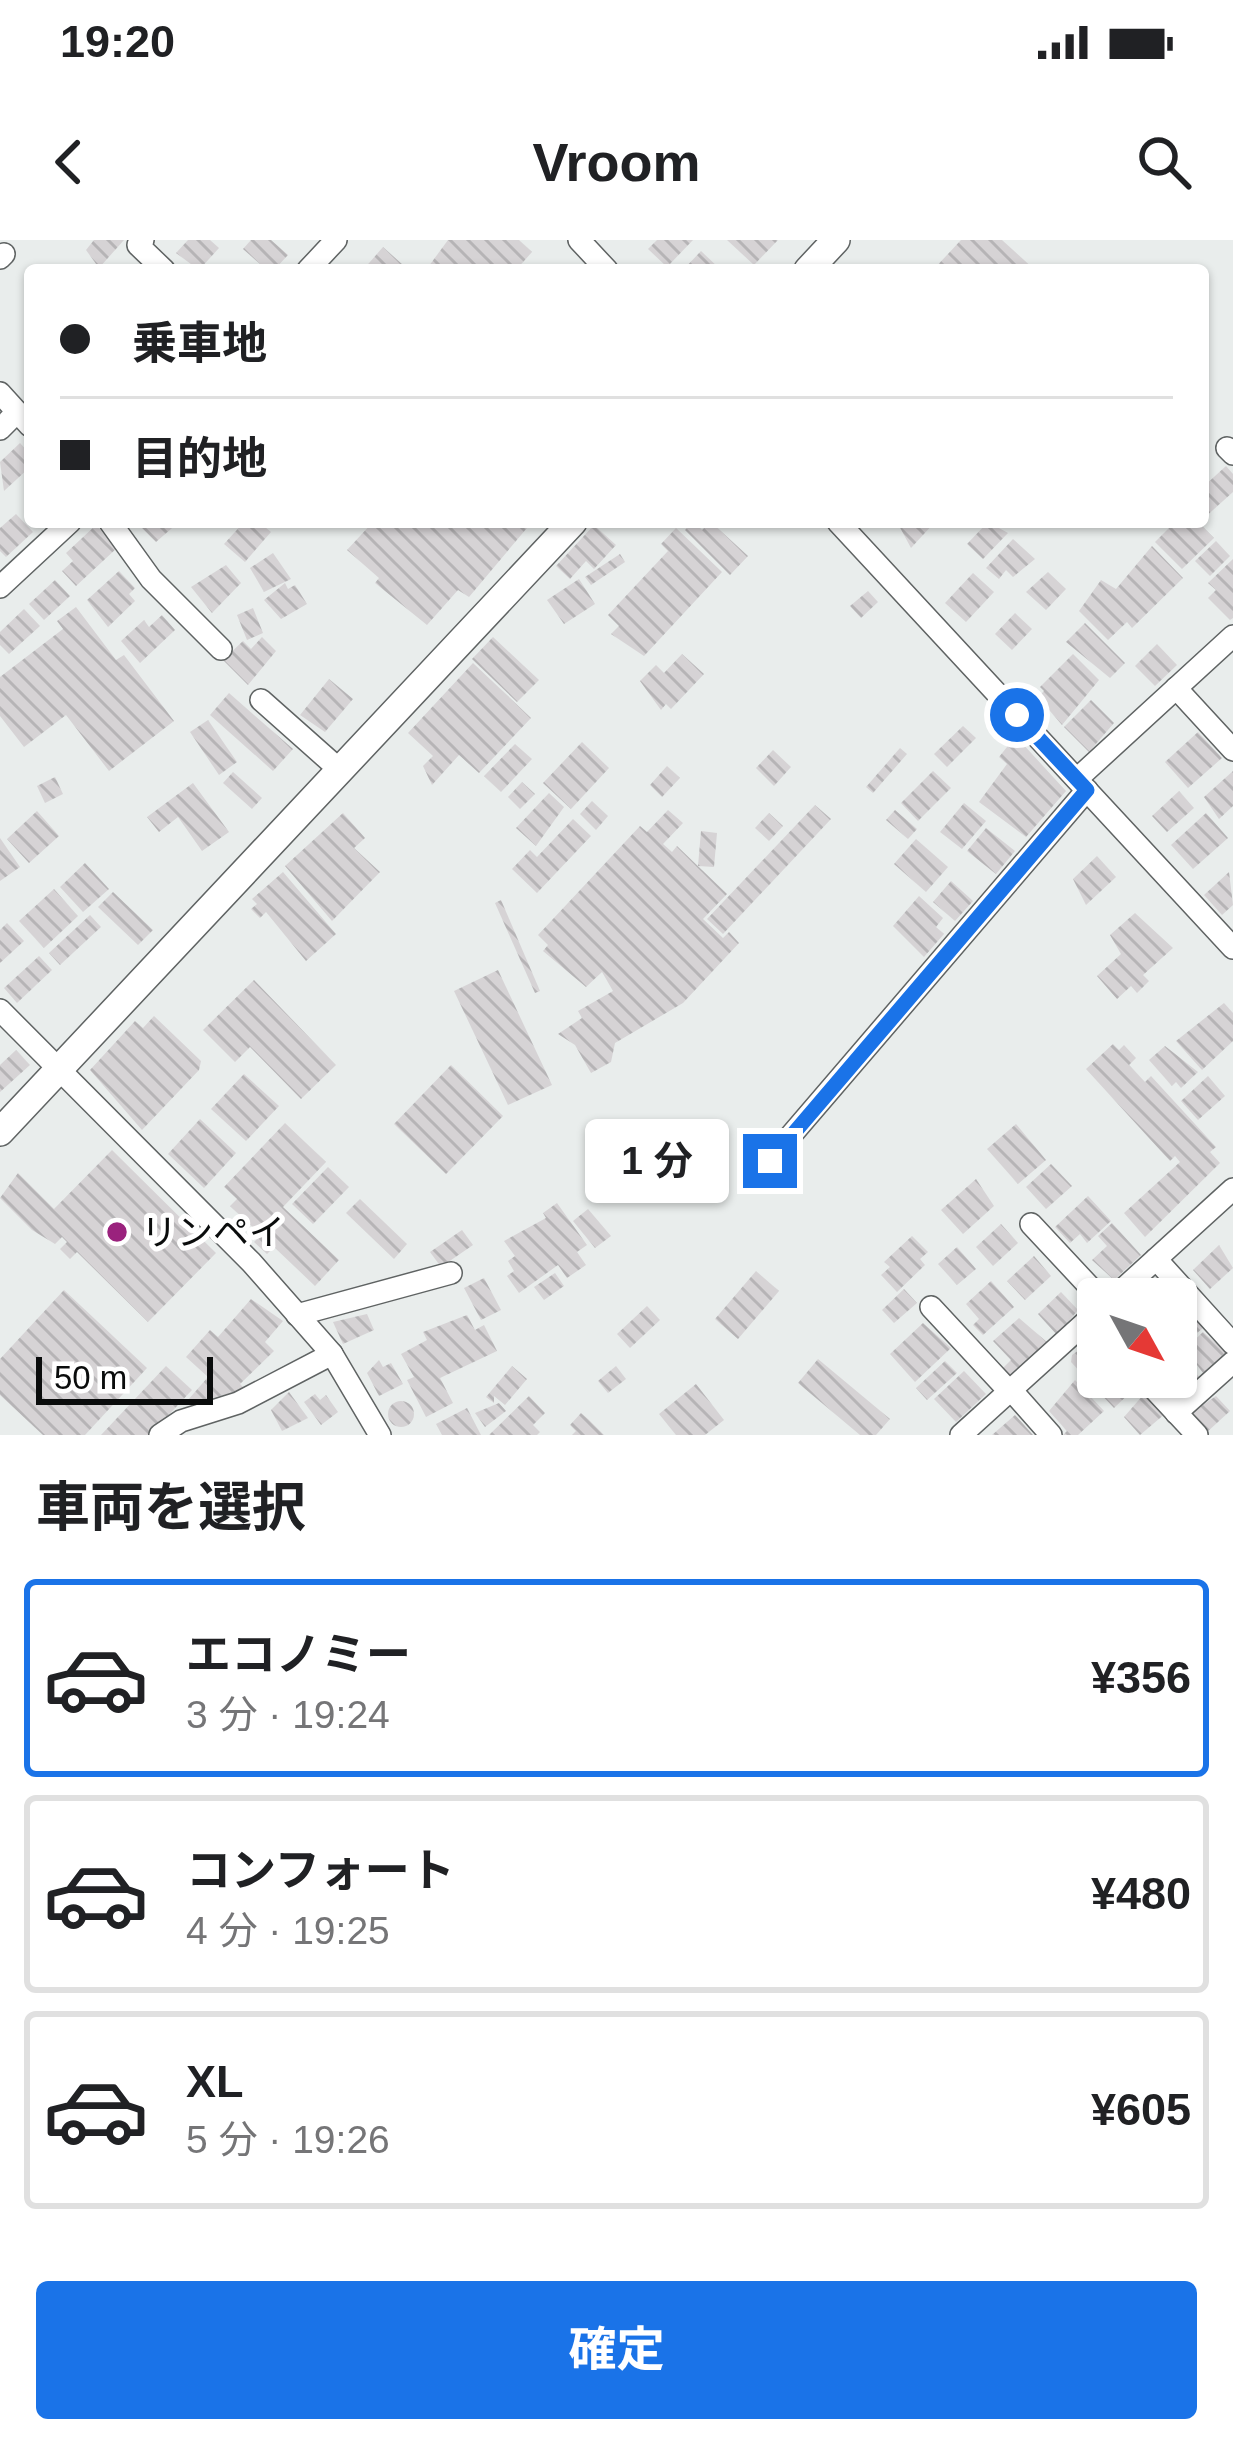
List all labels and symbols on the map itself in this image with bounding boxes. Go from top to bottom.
route start [990,688,1044,742]
callout: 1 分 [584,1119,728,1203]
route end [743,1134,797,1188]
place label: リンペイ [141,1212,285,1253]
marker: リンペイ [104,1219,130,1245]
north arrow [1077,1278,1197,1398]
scale bar [36,1351,213,1404]

